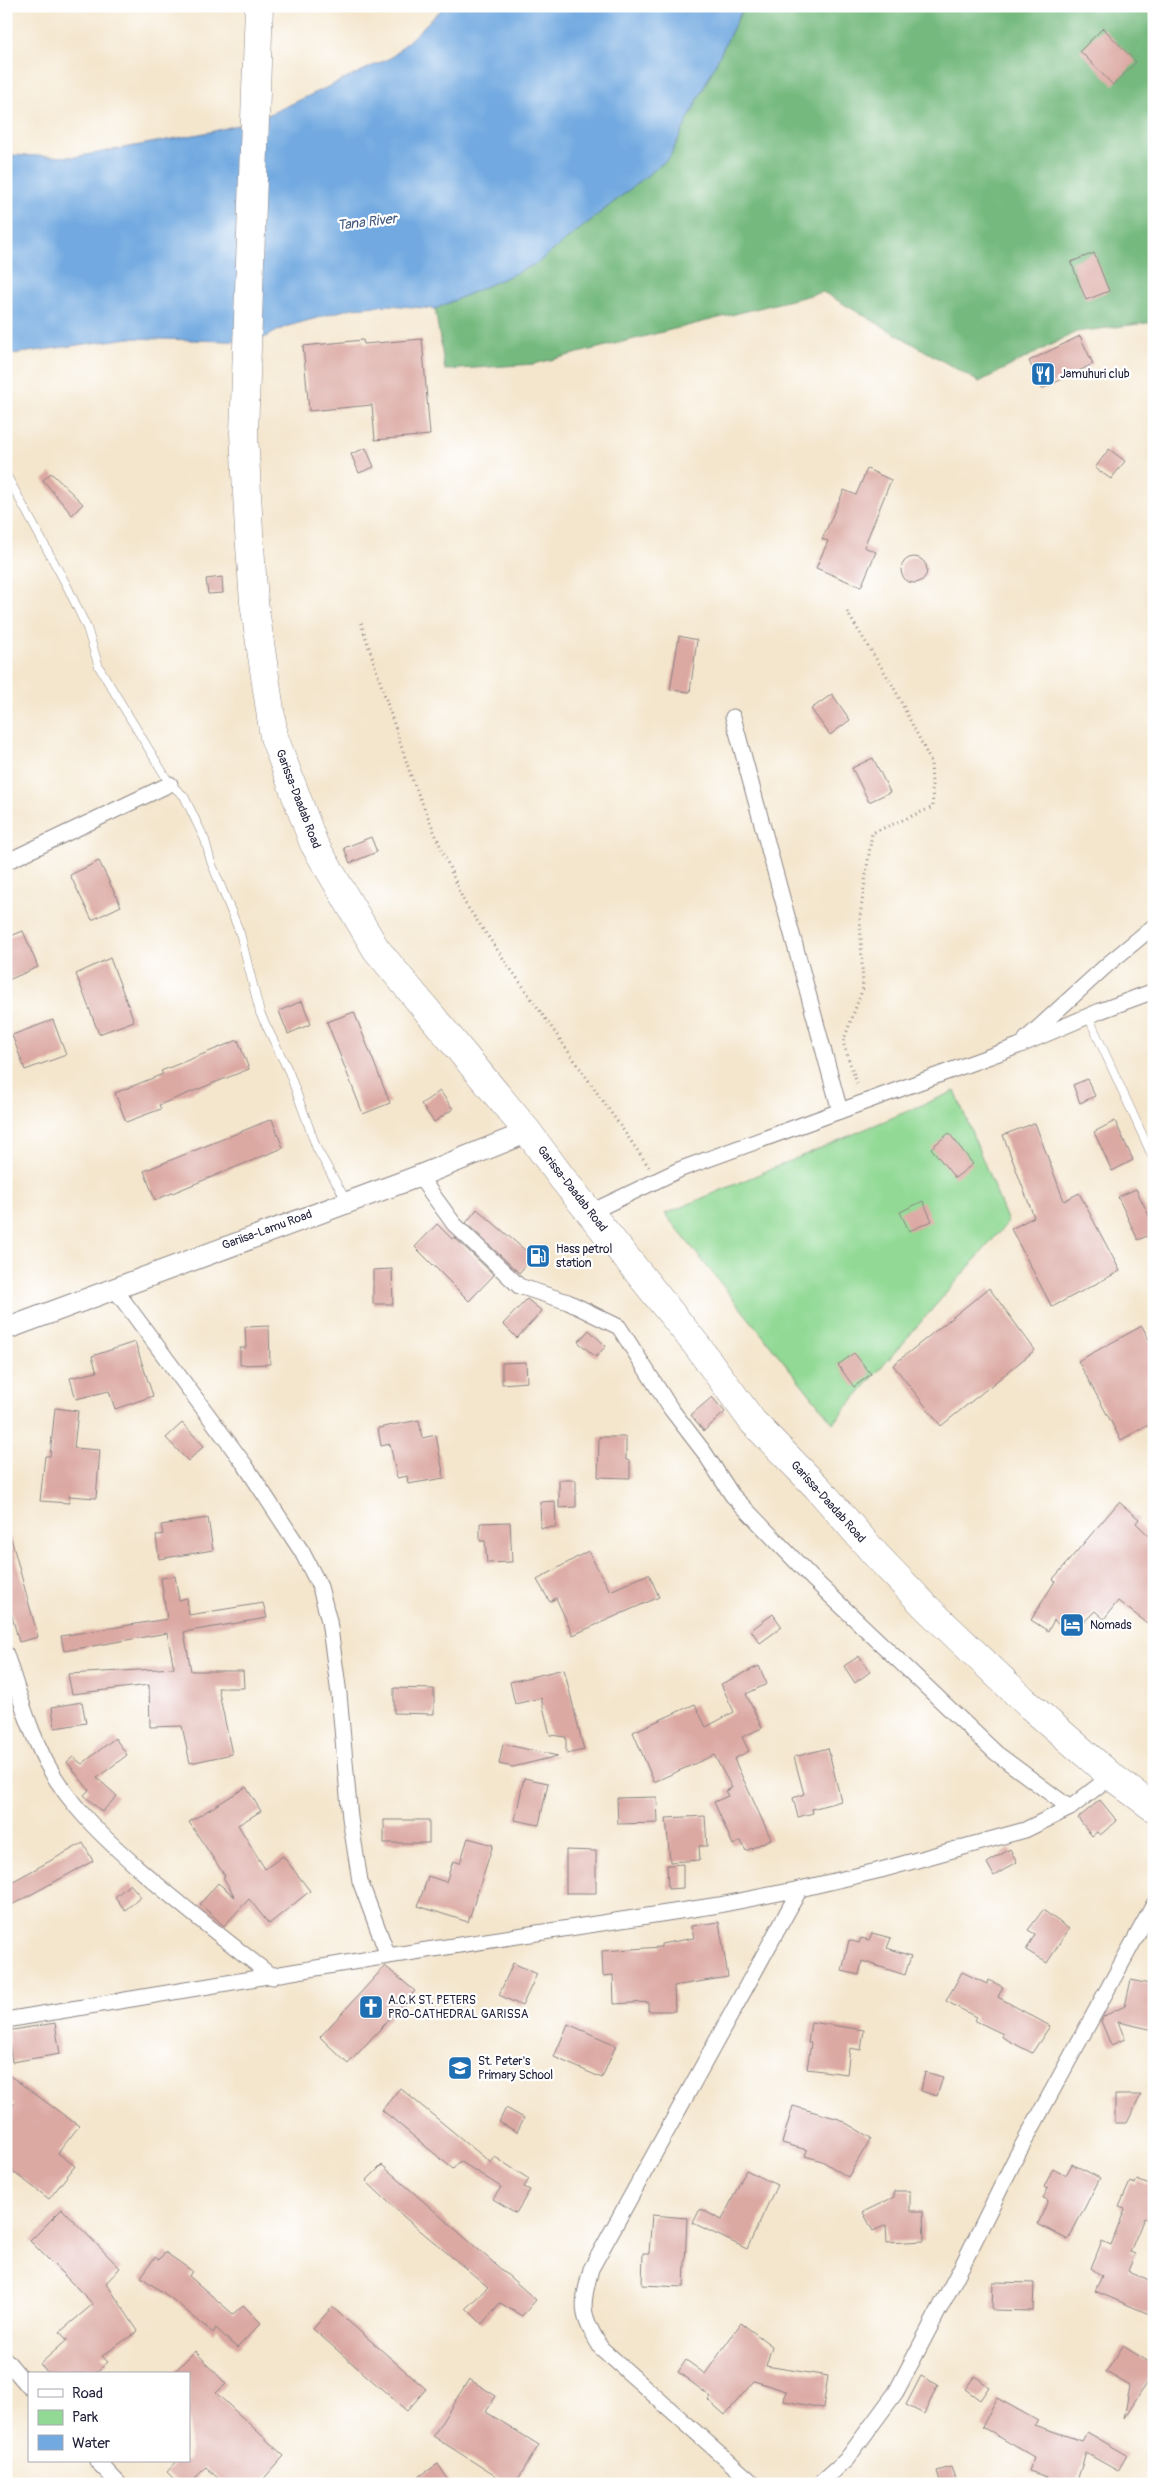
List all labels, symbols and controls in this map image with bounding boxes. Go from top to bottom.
water label: Tana River [336,210,400,234]
restaurant icon: Jamuhuri club [1030,361,1056,387]
place label: Jamuhuri club [1060,367,1130,382]
street label: Garissa-Daadab Road [272,747,324,851]
street label: Garissa-Daadab Road [534,1143,610,1235]
street label: Gariisa-Lamu Road [220,1207,314,1253]
place label: Hass petrol station [556,1242,612,1271]
fuel station icon: Hass petrol station [525,1243,551,1269]
street label: Garissa-Daadab Road [787,1458,869,1546]
hotel icon: Nomads [1059,1612,1085,1638]
place label: Nomads [1090,1618,1132,1633]
place label: A.C.K ST. PETERS PRO-CATHEDRAL GARISSA [388,1993,529,2022]
church icon: A.C.K ST. PETERS PRO-CATHEDRAL GARISSA [358,1994,384,2020]
place label: St. Peter's Primary School [478,2054,553,2083]
school or university icon: St. Peter's Primary School [447,2055,473,2081]
legend [28,2372,190,2462]
text: Road [72,2384,103,2403]
text: Park [72,2408,99,2427]
text: Water [72,2434,111,2453]

